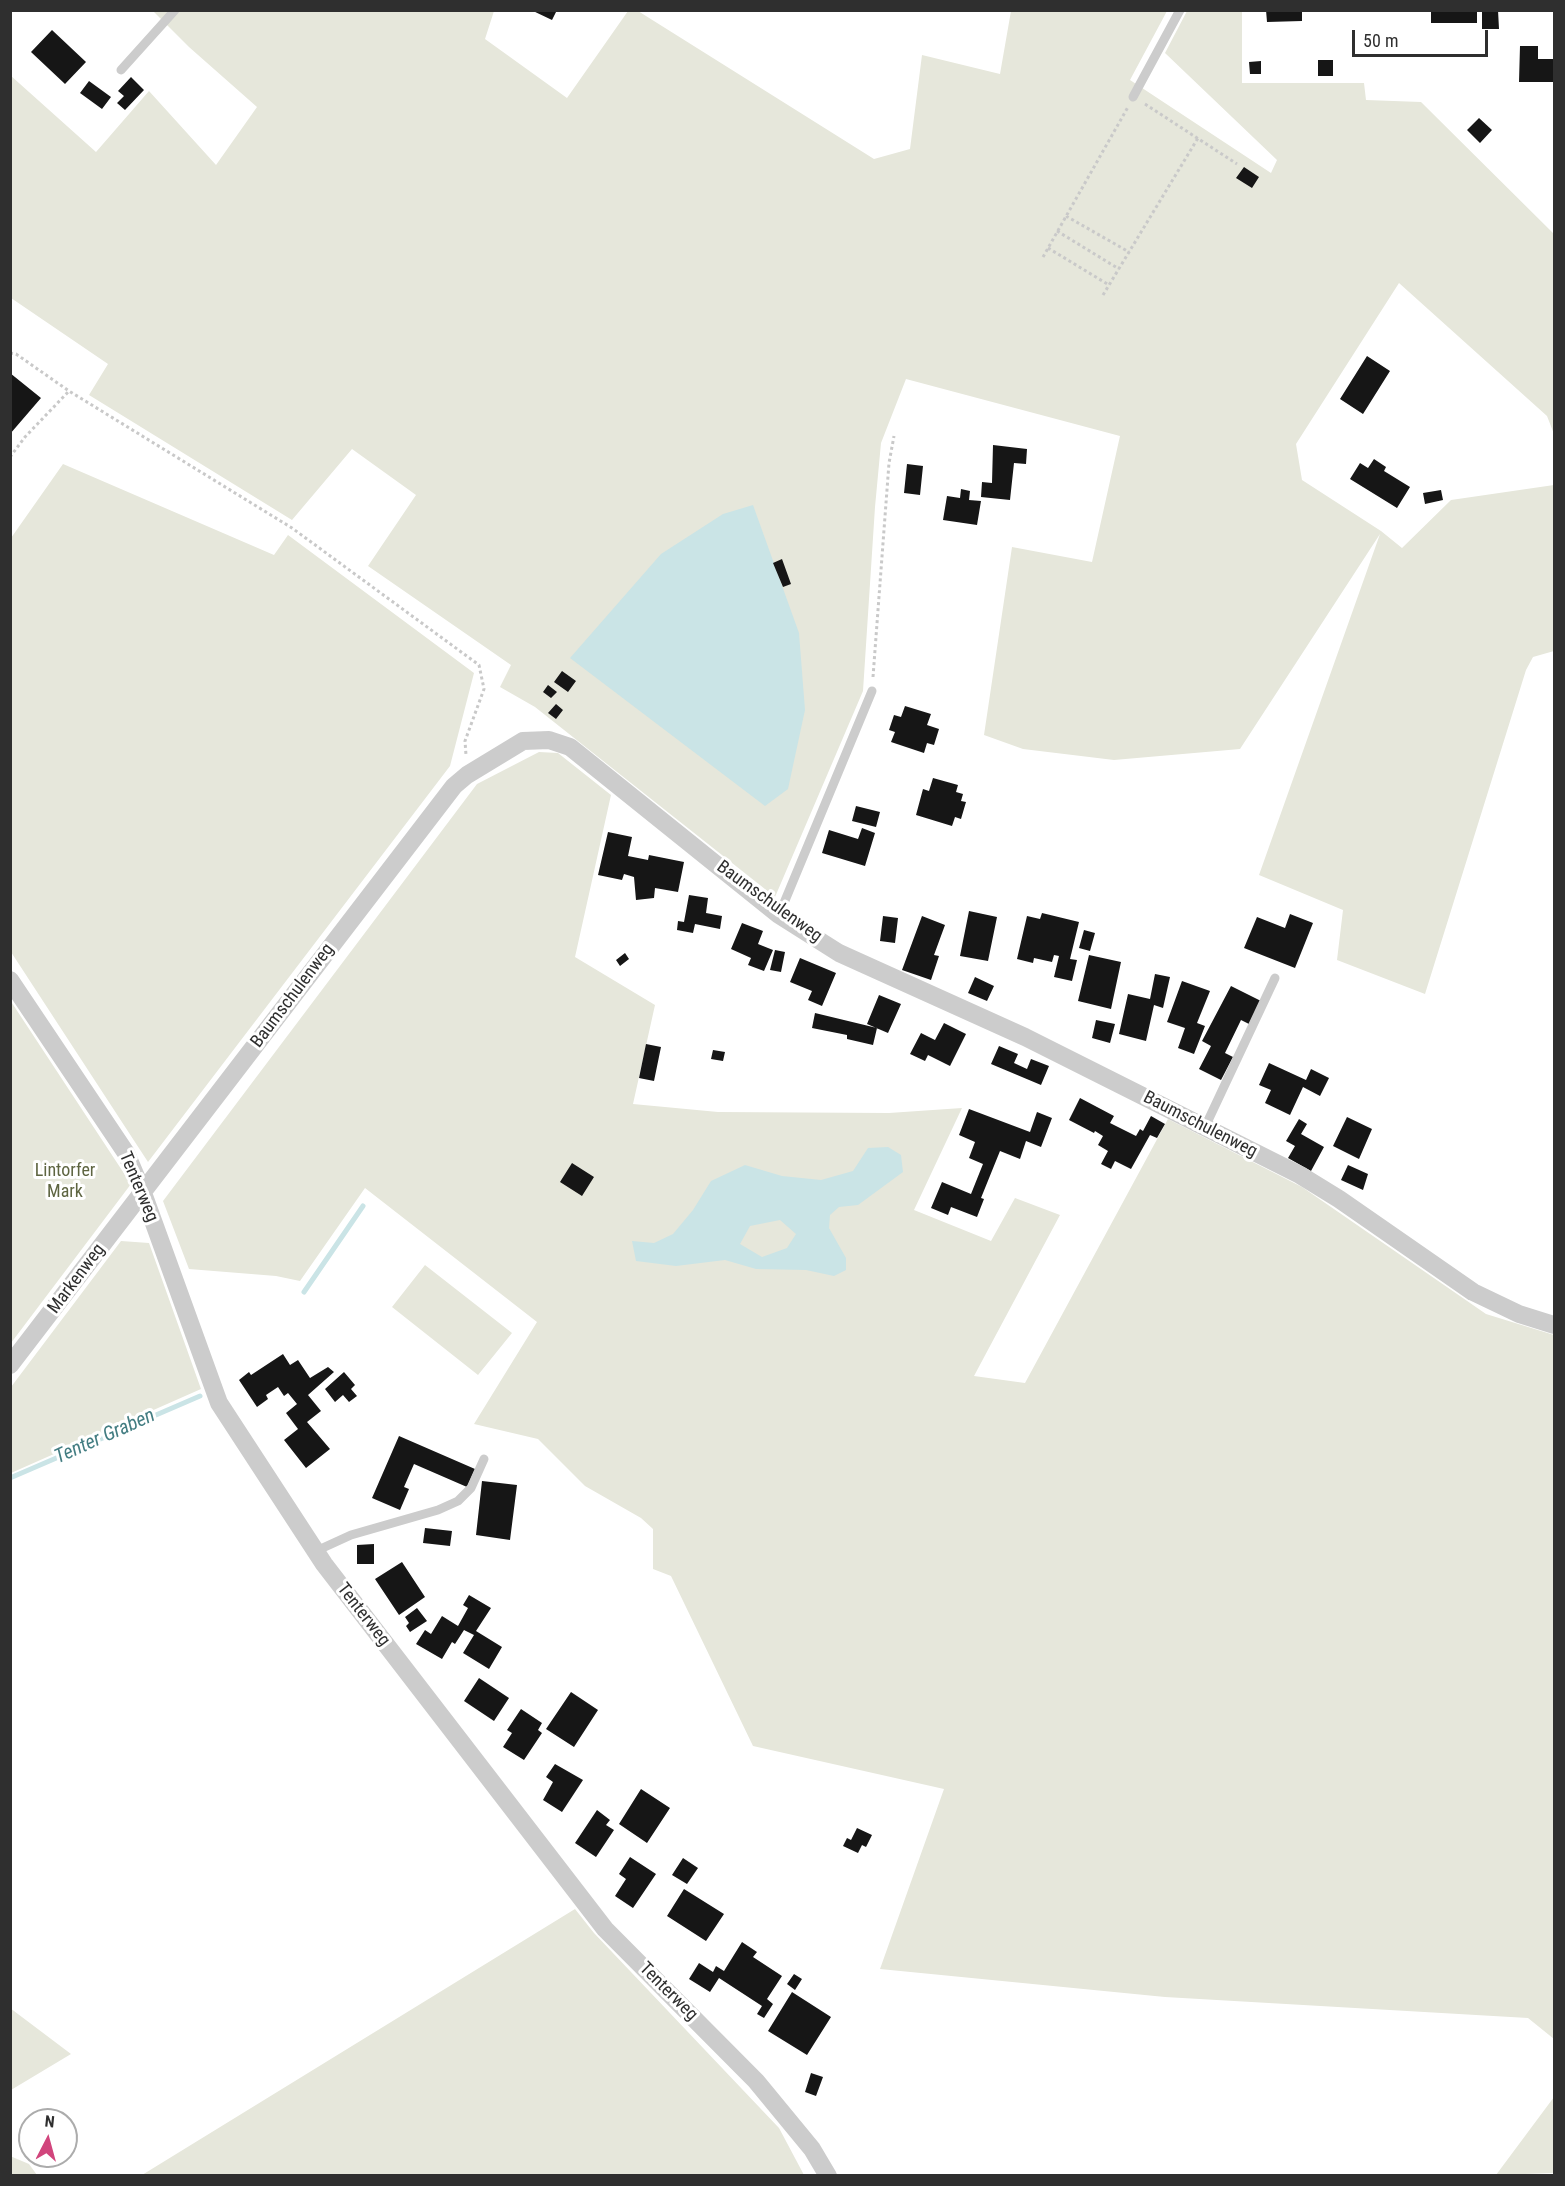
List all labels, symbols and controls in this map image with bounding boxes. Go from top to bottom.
scale bar [1355,18,1492,56]
text: 50 m [1363,30,1398,51]
street label: Baumschulenweg [712,857,826,947]
street label: Baumschulenweg [247,940,339,1052]
street label: Baumschulenweg [1139,1087,1261,1163]
street label: Tenterweg [114,1149,162,1225]
park label: Lintorfer Mark [35,1160,95,1202]
street label: Markenweg [44,1240,110,1318]
water label: Tenter Graben [51,1404,159,1470]
street label: Tenterweg [332,1579,394,1651]
street label: Tenterweg [634,1958,702,2026]
north arrow [18,2108,78,2168]
text: N [44,2112,56,2132]

